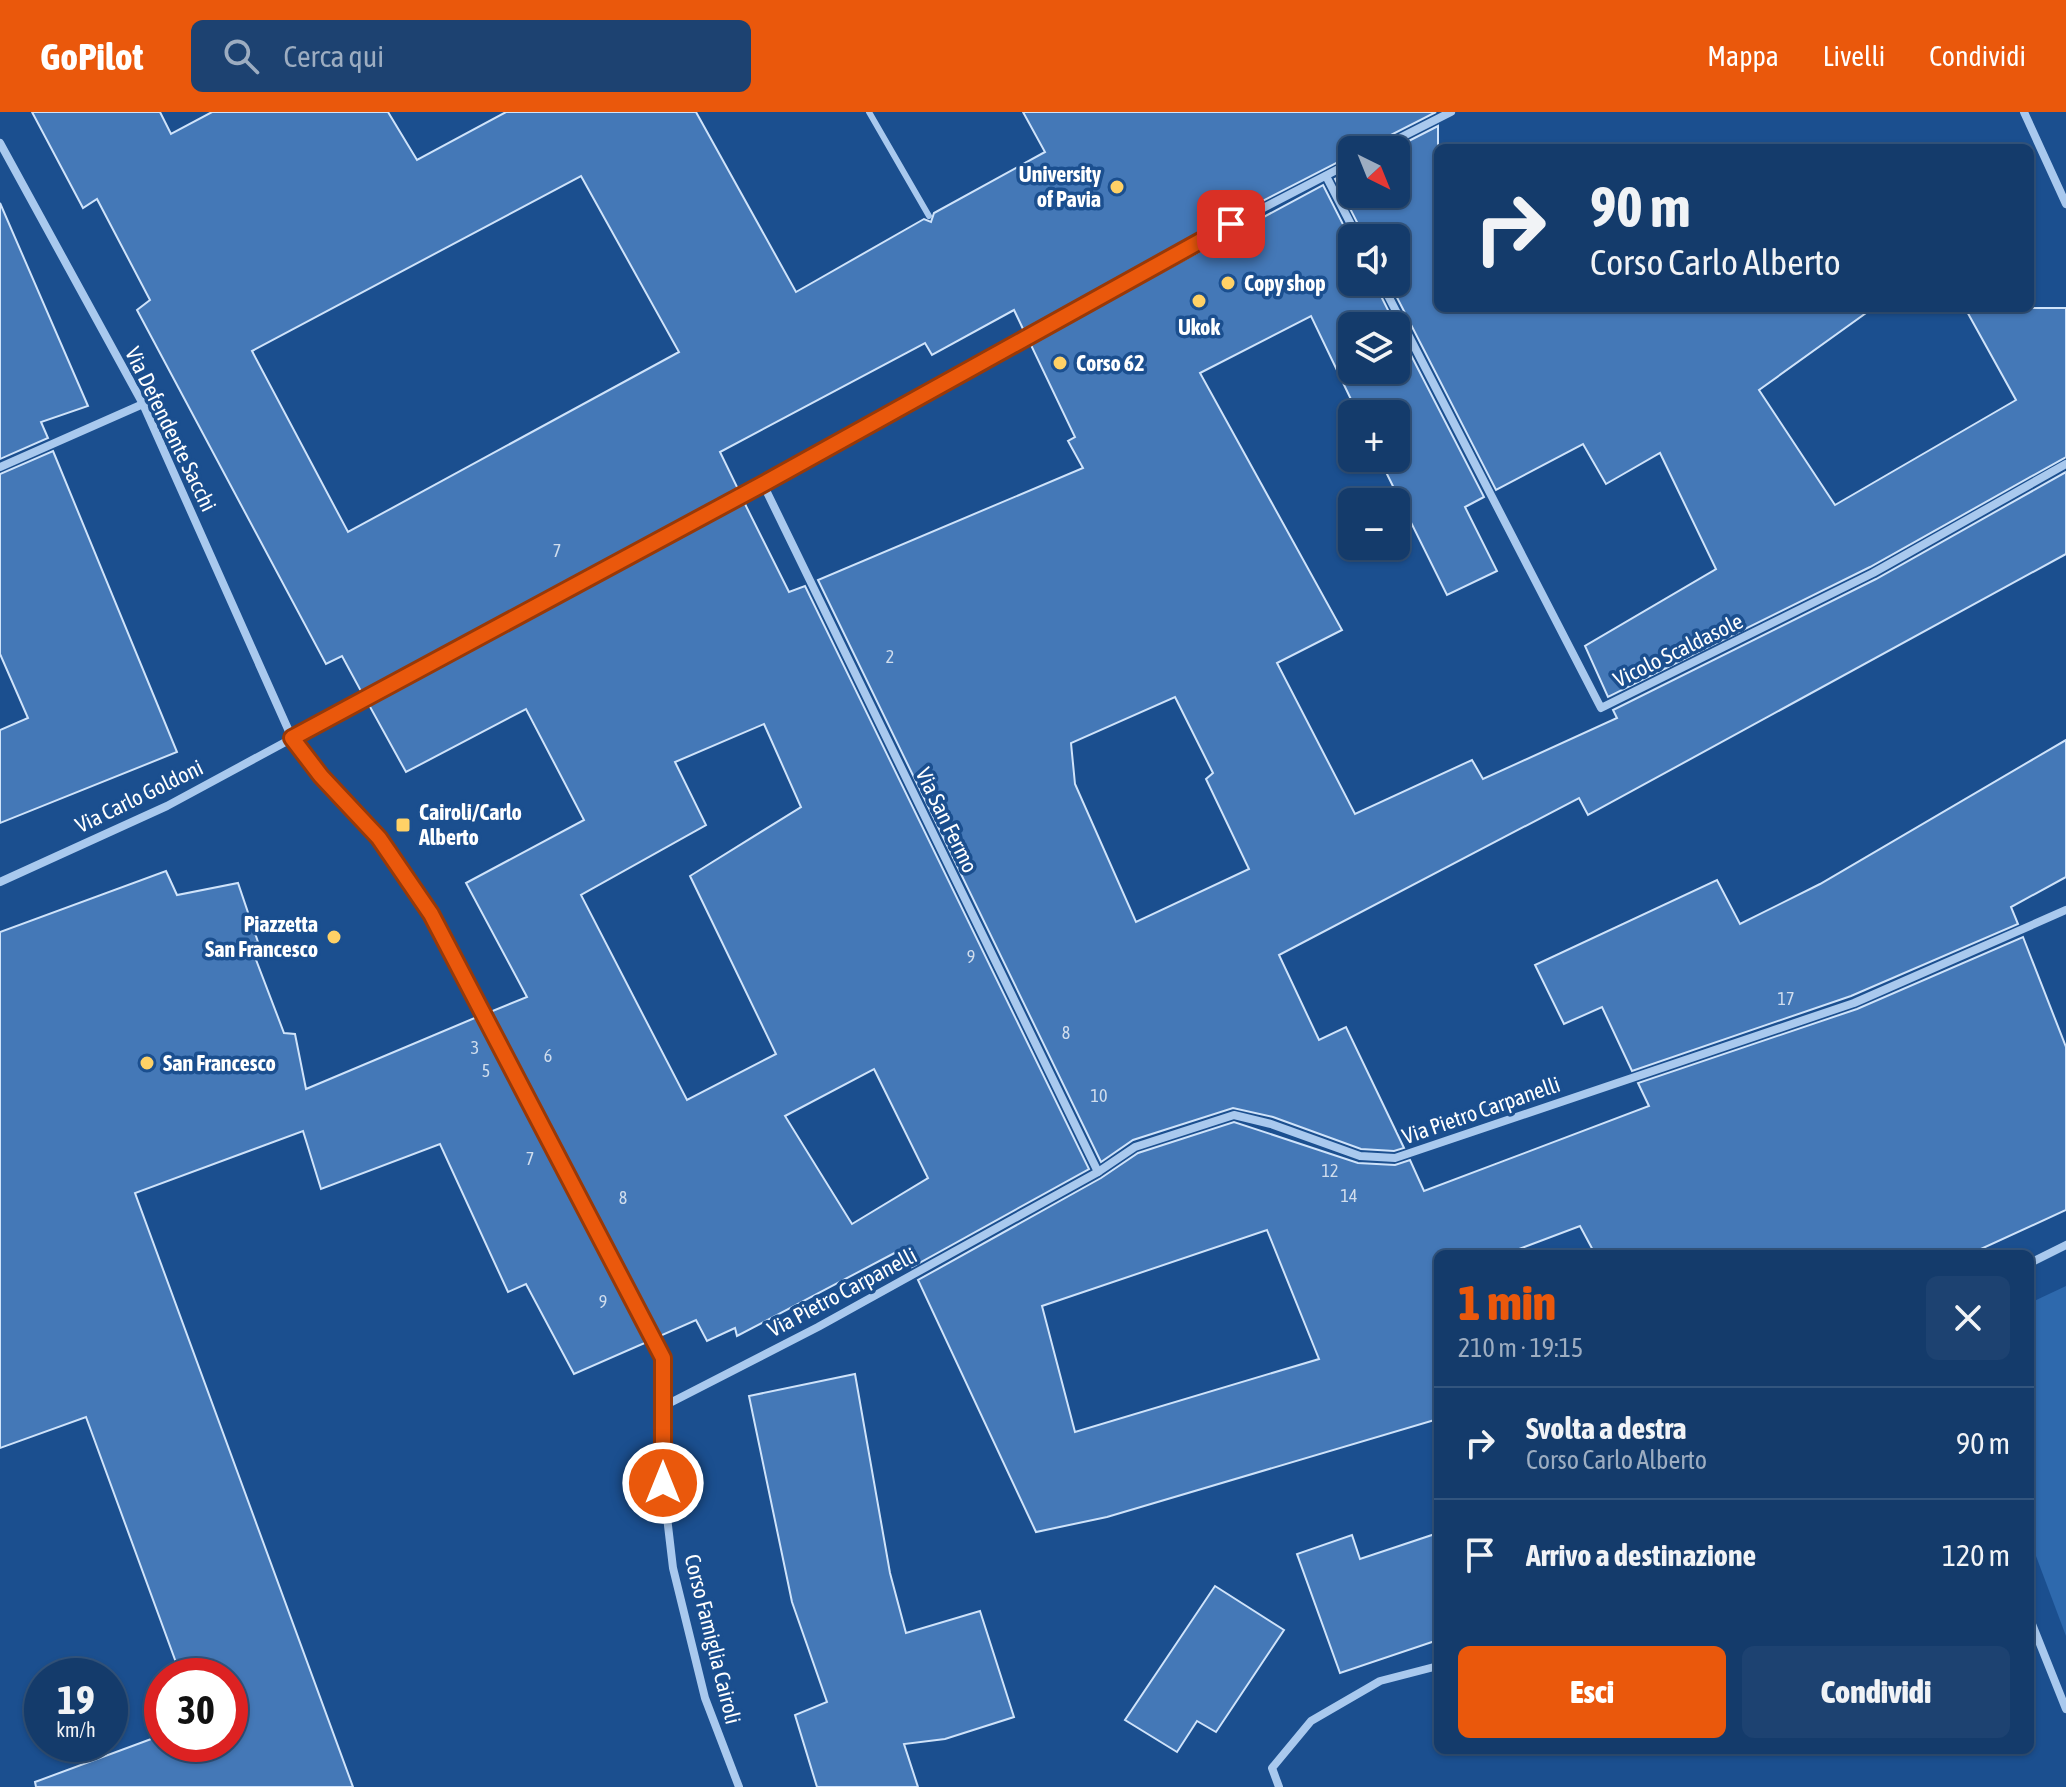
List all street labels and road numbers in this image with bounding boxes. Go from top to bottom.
street label: Via Defendente Sacchi [120,342,222,516]
street label: Vicolo Scaldasole [1609,607,1747,693]
street label: Via Carlo Goldoni [71,754,207,838]
street label: Via San Fermo [910,763,984,877]
street label: Via Pietro Carpanelli [1399,1071,1563,1149]
street label: Via Pietro Carpanelli [763,1242,921,1342]
street label: Corso Famiglia Cairoli [679,1551,747,1727]

